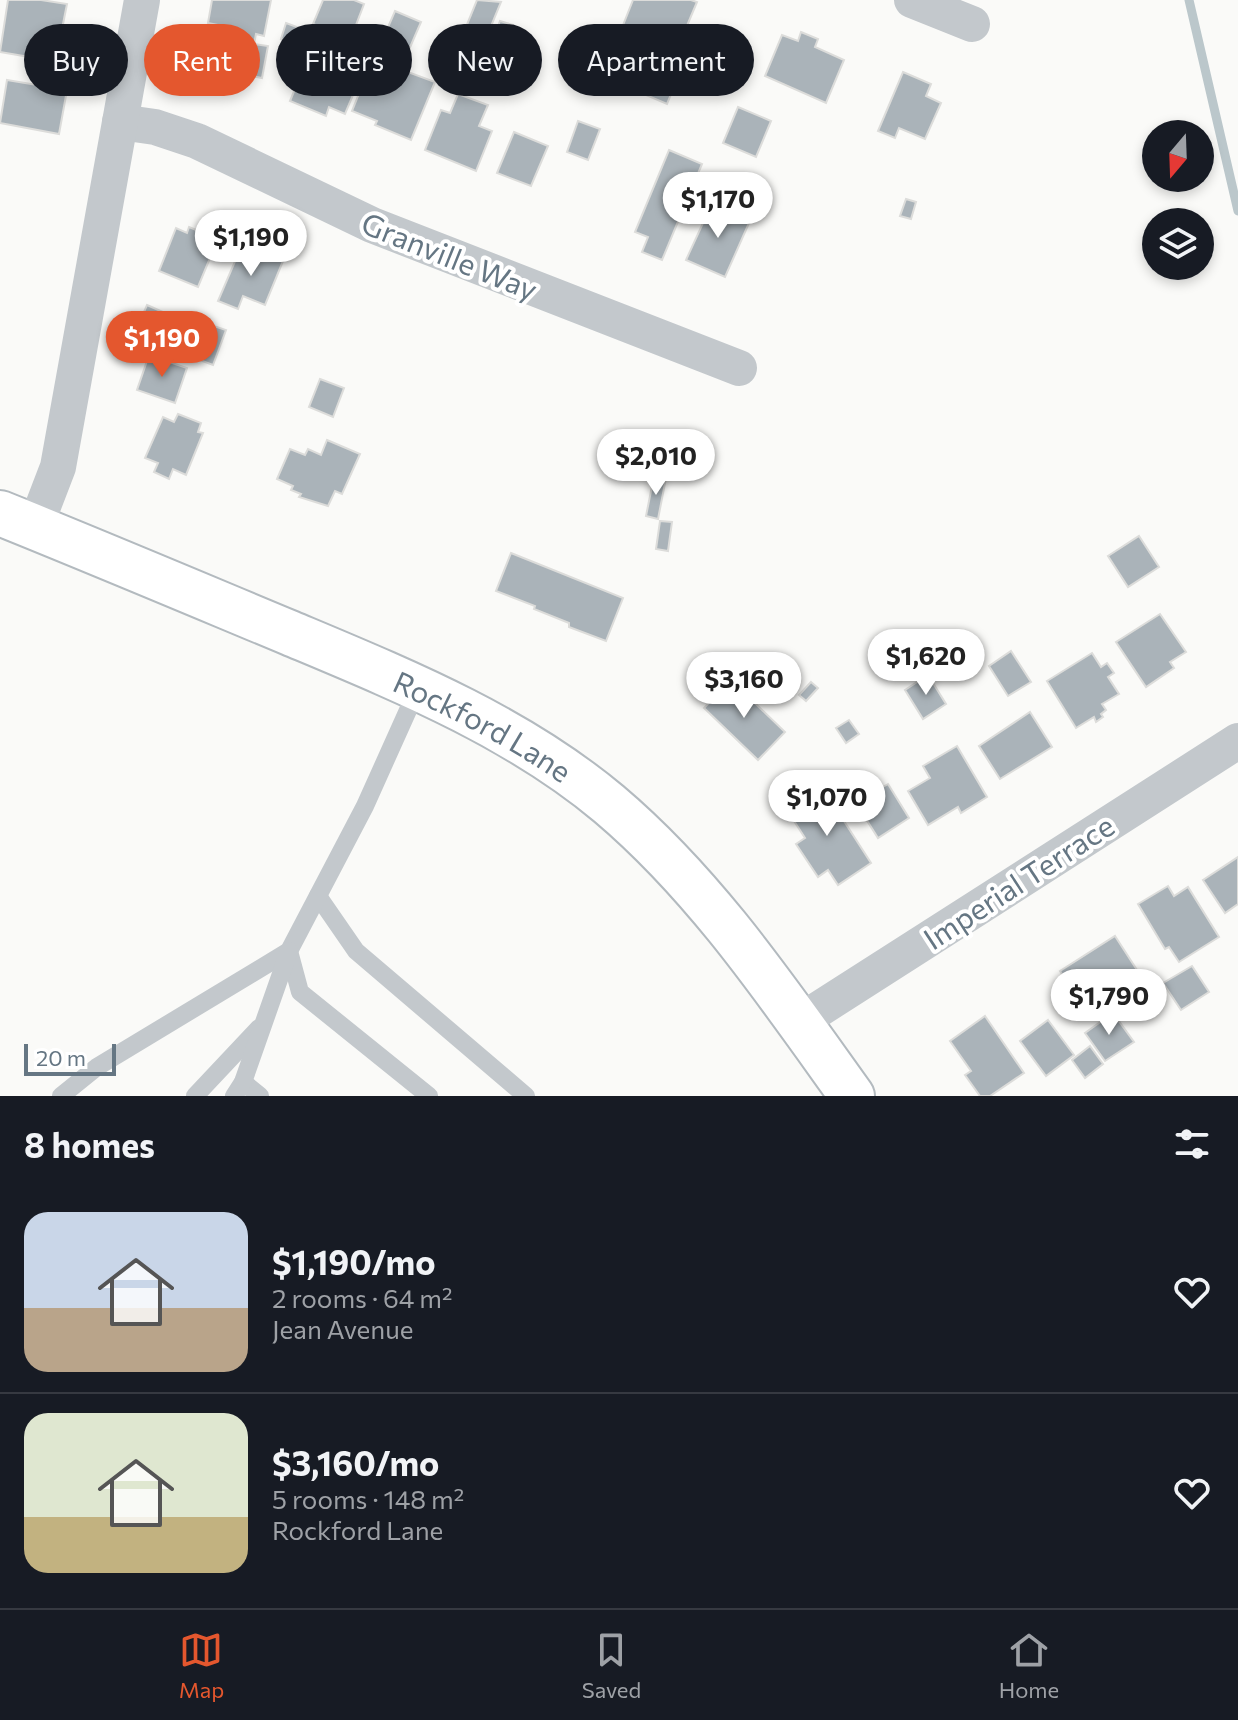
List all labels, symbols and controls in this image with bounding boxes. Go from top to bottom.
chip: Buy [24,24,128,96]
chip: Rent [144,24,260,96]
chip: Filters [276,24,412,96]
chip: New [428,24,542,96]
chip: Apartment [558,24,754,96]
north arrow [1142,120,1214,192]
map controls [1142,120,1214,280]
pin: $1,170 [653,172,783,240]
text: $1,170 [681,182,755,213]
street label: Granville Way [357,203,543,307]
button: layers [1142,208,1214,280]
pin: $1,190 [186,210,316,278]
text: $1,190 [213,220,289,251]
pin: $1,190 [97,311,227,379]
text: $1,190 [124,321,200,352]
pin: $2,010 [591,429,721,497]
text: $2,010 [615,439,697,470]
pin: $1,620 [861,629,991,697]
text: $1,620 [886,639,966,670]
pin: $3,160 [679,652,809,720]
street label: Rockford Lane [388,661,580,788]
text: $3,160 [704,662,784,693]
pin: $1,070 [762,770,892,838]
text: $1,070 [786,780,868,811]
street label: Imperial Terrace [916,806,1120,956]
pin: $1,790 [1044,969,1174,1037]
text: $1,790 [1069,979,1149,1010]
scale bar [24,1040,116,1076]
text: 20 m [36,1044,86,1071]
icon: filters [1170,1122,1214,1166]
text: 8 homes [24,1123,155,1165]
text: $1,190/mo [272,1240,435,1282]
icon: home [88,1244,184,1340]
icon: heart [1170,1270,1214,1314]
text: 2 rooms · 64 m² [272,1282,453,1313]
text: Jean Avenue [272,1313,413,1344]
text: $3,160/mo [272,1441,439,1483]
icon: home [88,1445,184,1541]
icon: heart [1170,1471,1214,1515]
text: 5 rooms · 148 m² [272,1483,464,1514]
text: Rockford Lane [272,1514,443,1545]
tab: Map [179,1628,224,1703]
tab: Saved [582,1628,641,1703]
tab: Home [999,1628,1059,1703]

